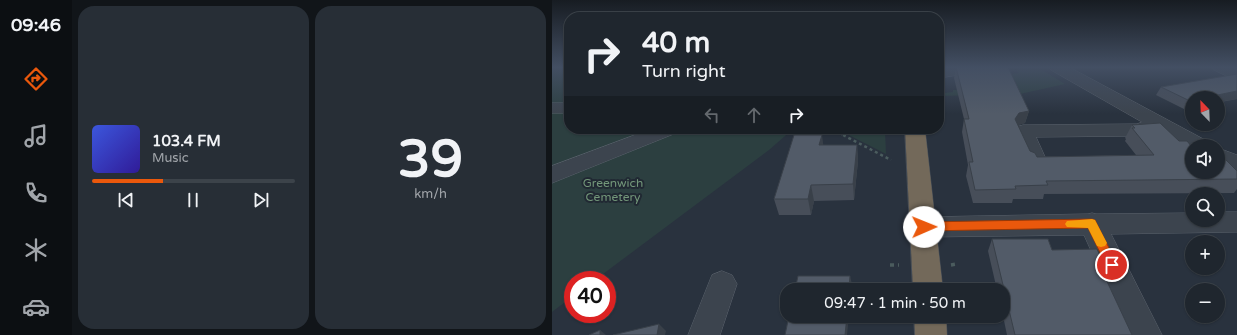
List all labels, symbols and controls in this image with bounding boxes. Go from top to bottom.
text: 09:46 [11,14,61,36]
text: 40 m [642,26,710,60]
icon: right [576,28,628,80]
text: Turn right [642,60,726,82]
icon: directions [22,65,50,93]
north arrow [1185,91,1225,131]
map controls [1185,91,1225,323]
icon: left [701,104,723,126]
icon: ahead [743,104,765,126]
icon: right [785,104,807,126]
icon: music [22,122,50,150]
text: 39 [398,128,463,191]
text: 103.4 FM [152,132,221,150]
button: sound [1185,139,1225,179]
text: Music [152,150,189,166]
park label: Greenwich Cemetery [583,176,643,204]
icon: phone [22,179,50,207]
text: km/h [414,186,447,202]
button: search [1185,187,1225,227]
icon: previous [115,189,137,211]
icon: pause [182,189,204,211]
icon: next [250,189,272,211]
position arrow [903,206,945,248]
button: + [1185,235,1225,275]
icon: climate [22,236,50,264]
pin [1095,248,1129,282]
icon: arrive [1101,254,1123,276]
speed limit sign: 40 [564,271,616,323]
button: − [1185,283,1225,323]
icon: car [22,293,50,321]
text: 09:47 · 1 min · 50 m [824,294,966,312]

